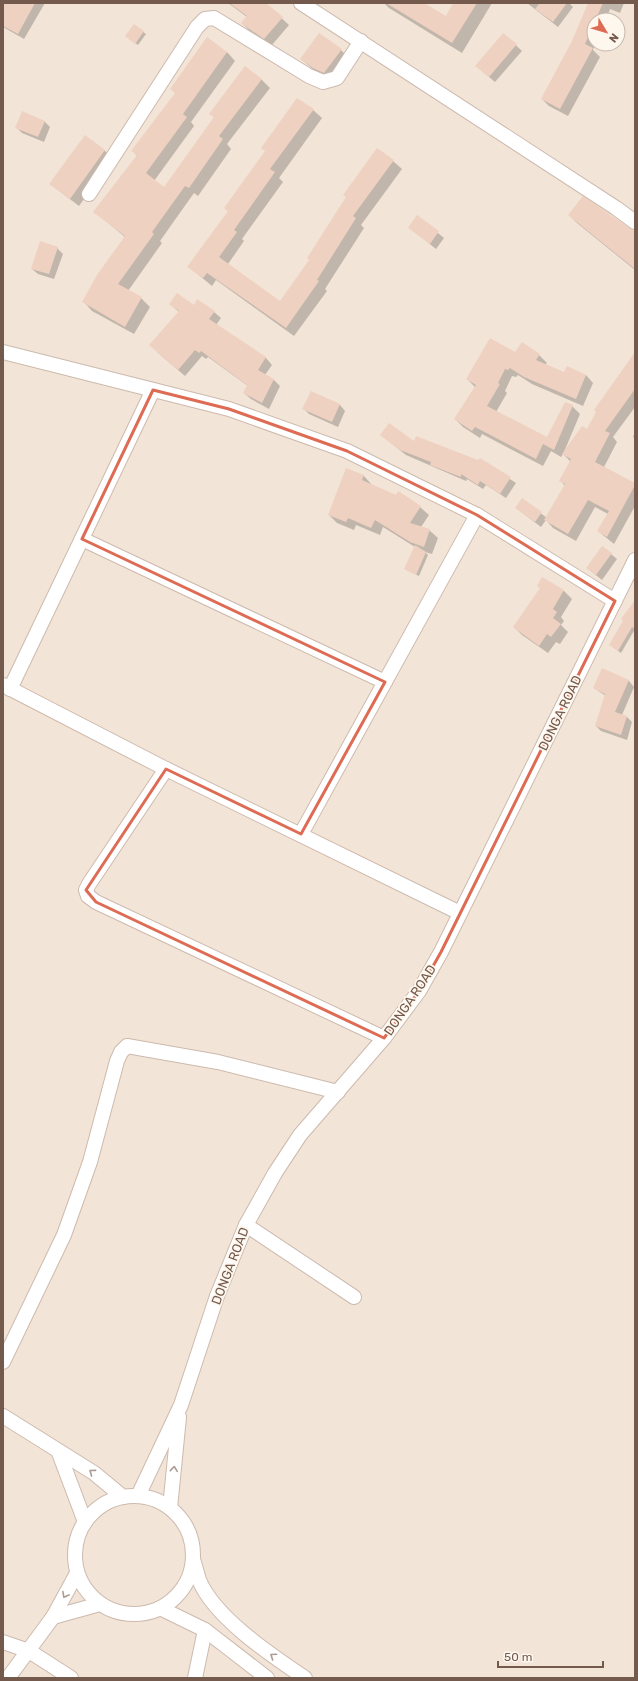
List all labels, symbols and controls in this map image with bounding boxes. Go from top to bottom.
north arrow [586,12,626,52]
text: N [606,31,621,45]
street label: DONGA ROAD [535,673,585,753]
street label: DONGA ROAD [381,962,439,1038]
street label: DONGA ROAD [208,1225,252,1307]
one-way arrow [169,1466,178,1472]
one-way arrow [90,1470,97,1477]
one-way arrow [63,1591,70,1598]
scale bar [498,1643,603,1669]
text: 50 m [504,1650,532,1664]
one-way arrow [271,1653,278,1660]

